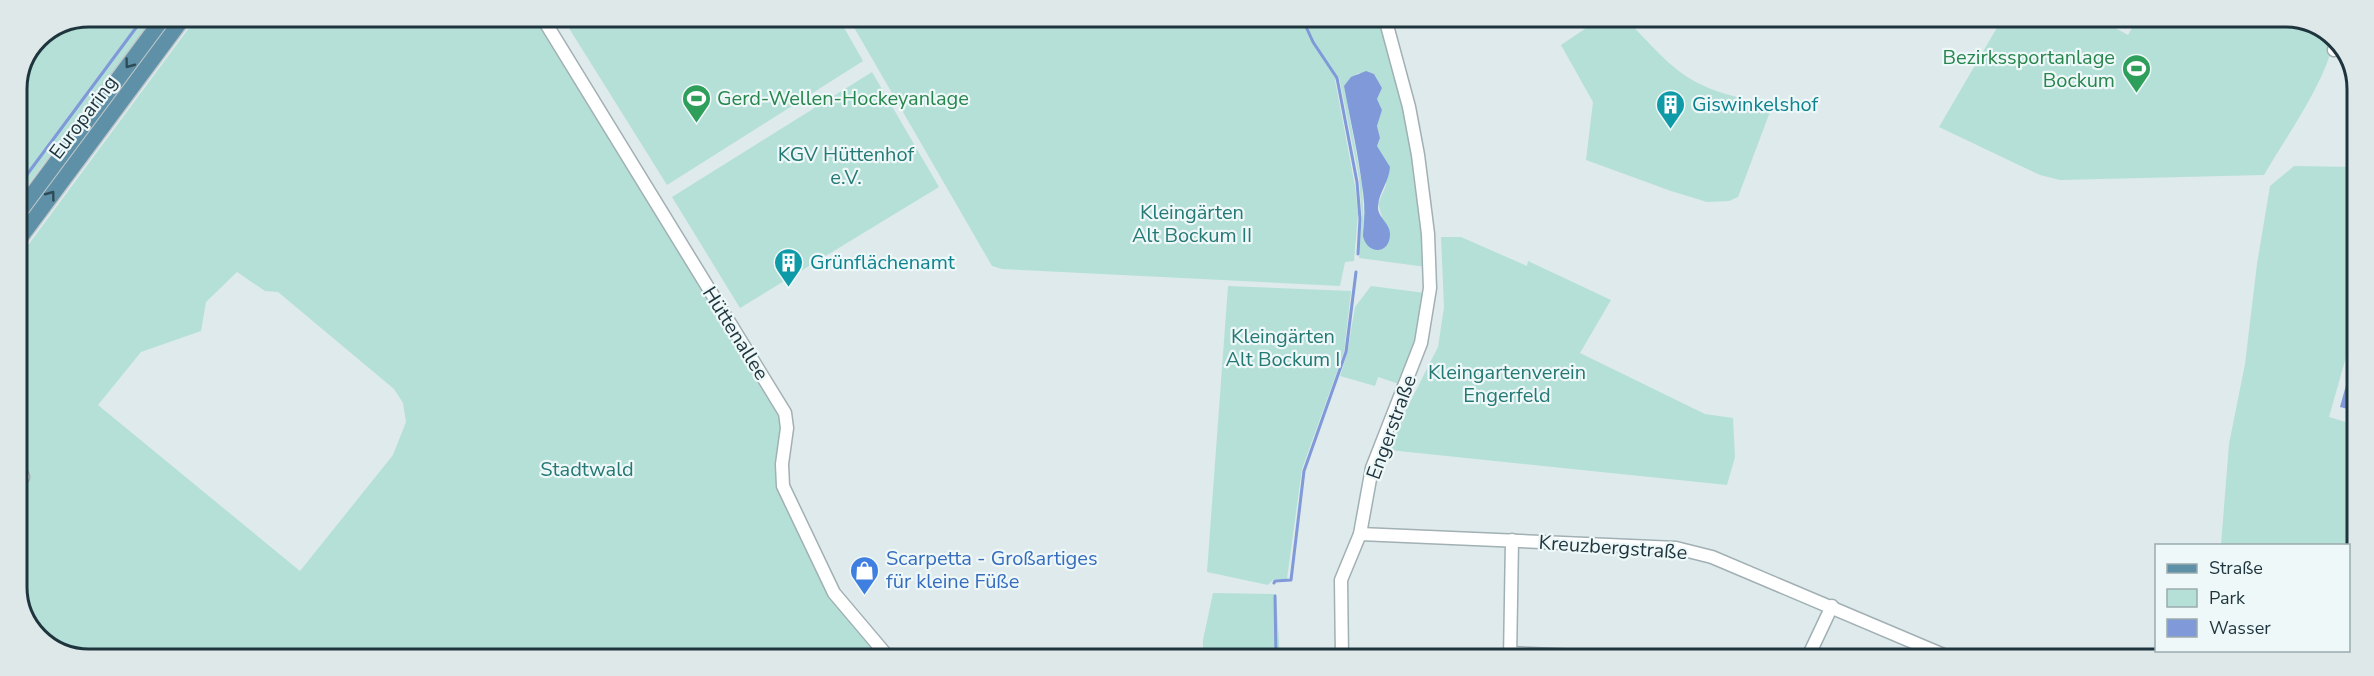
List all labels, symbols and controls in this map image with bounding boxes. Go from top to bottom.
place label: Bezirkssportanlage Bockum [1942,44,2115,94]
sports icon: Bezirkssportanlage Bockum [2120,52,2152,94]
one-way arrow [125,57,136,68]
street label: Europaring [43,70,124,165]
sports icon: Gerd-Wellen-Hockeyanlage [680,82,712,124]
place label: Gerd-Wellen-Hockeyanlage [717,85,969,112]
building icon: Giswinkelshof [1655,88,1687,130]
place label: Giswinkelshof [1692,91,1819,118]
park label: KGV Hüttenhof e.V. [778,141,914,191]
one-way arrow [44,191,55,202]
park label: Kleingärten Alt Bockum II [1132,199,1252,249]
building icon: Grünflächenamt [773,246,805,288]
place label: Grünflächenamt [810,249,956,276]
street label: Hüttenallee [696,281,775,385]
park label: Kleingärten Alt Bockum I [1226,323,1340,373]
park label: Kleingartenverein Engerfeld [1428,359,1586,409]
street label: Engerstraße [1360,371,1423,483]
park label: Stadtwald [540,456,634,483]
street label: Kreuzbergstraße [1538,529,1688,566]
legend [2155,544,2350,652]
place label: Scarpetta - Großartiges für kleine Füße [886,545,1098,595]
shop icon: Scarpetta - Großartiges für kleine Füße [849,554,881,596]
text: Straße [2209,556,2263,580]
text: Park [2209,586,2246,610]
text: Wasser [2209,616,2271,640]

